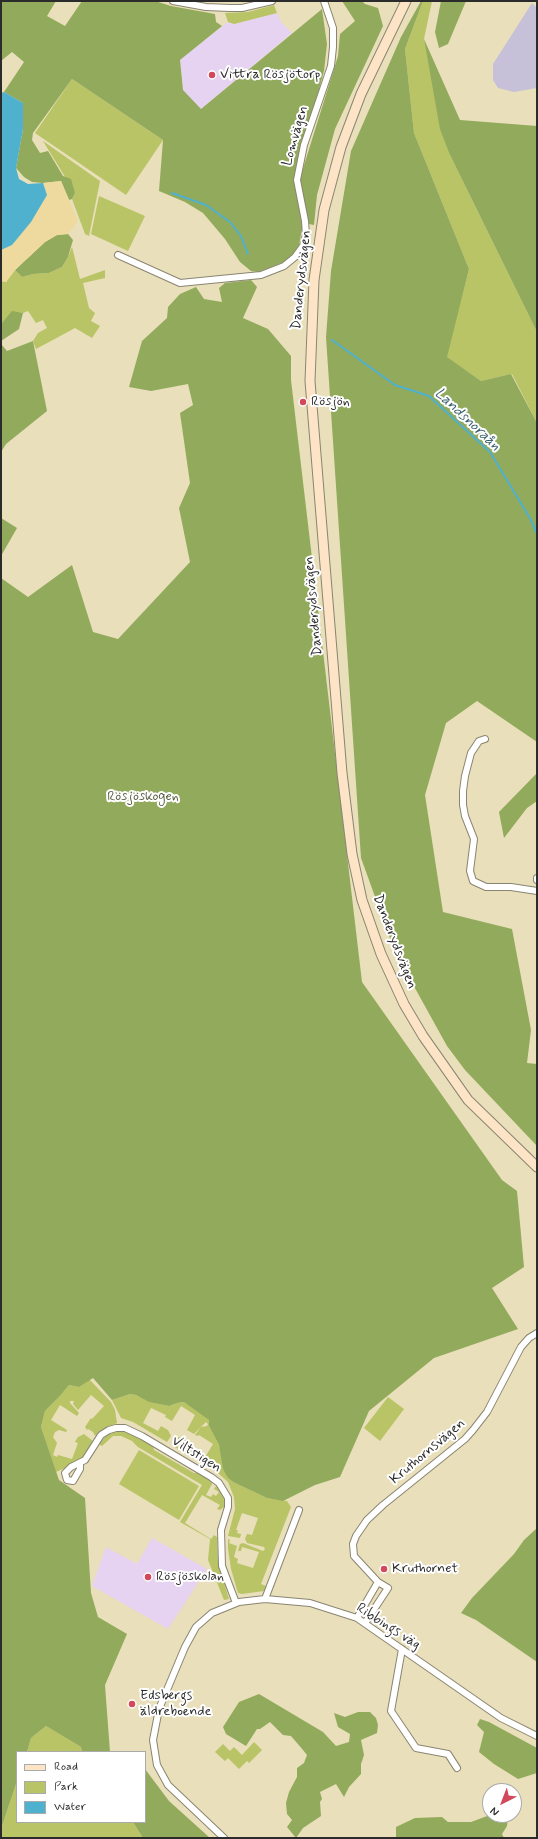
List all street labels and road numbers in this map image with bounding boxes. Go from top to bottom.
street label: Lomvägen [279,104,313,168]
street label: Danderydsvägen [288,230,316,330]
street label: Danderydsvägen [301,556,327,656]
street label: Danderydsvägen [368,892,420,992]
street label: Kruthornsvägen [387,1416,469,1488]
street label: Viltstigen [168,1433,224,1477]
street label: Ribbings väg [353,1600,423,1654]

